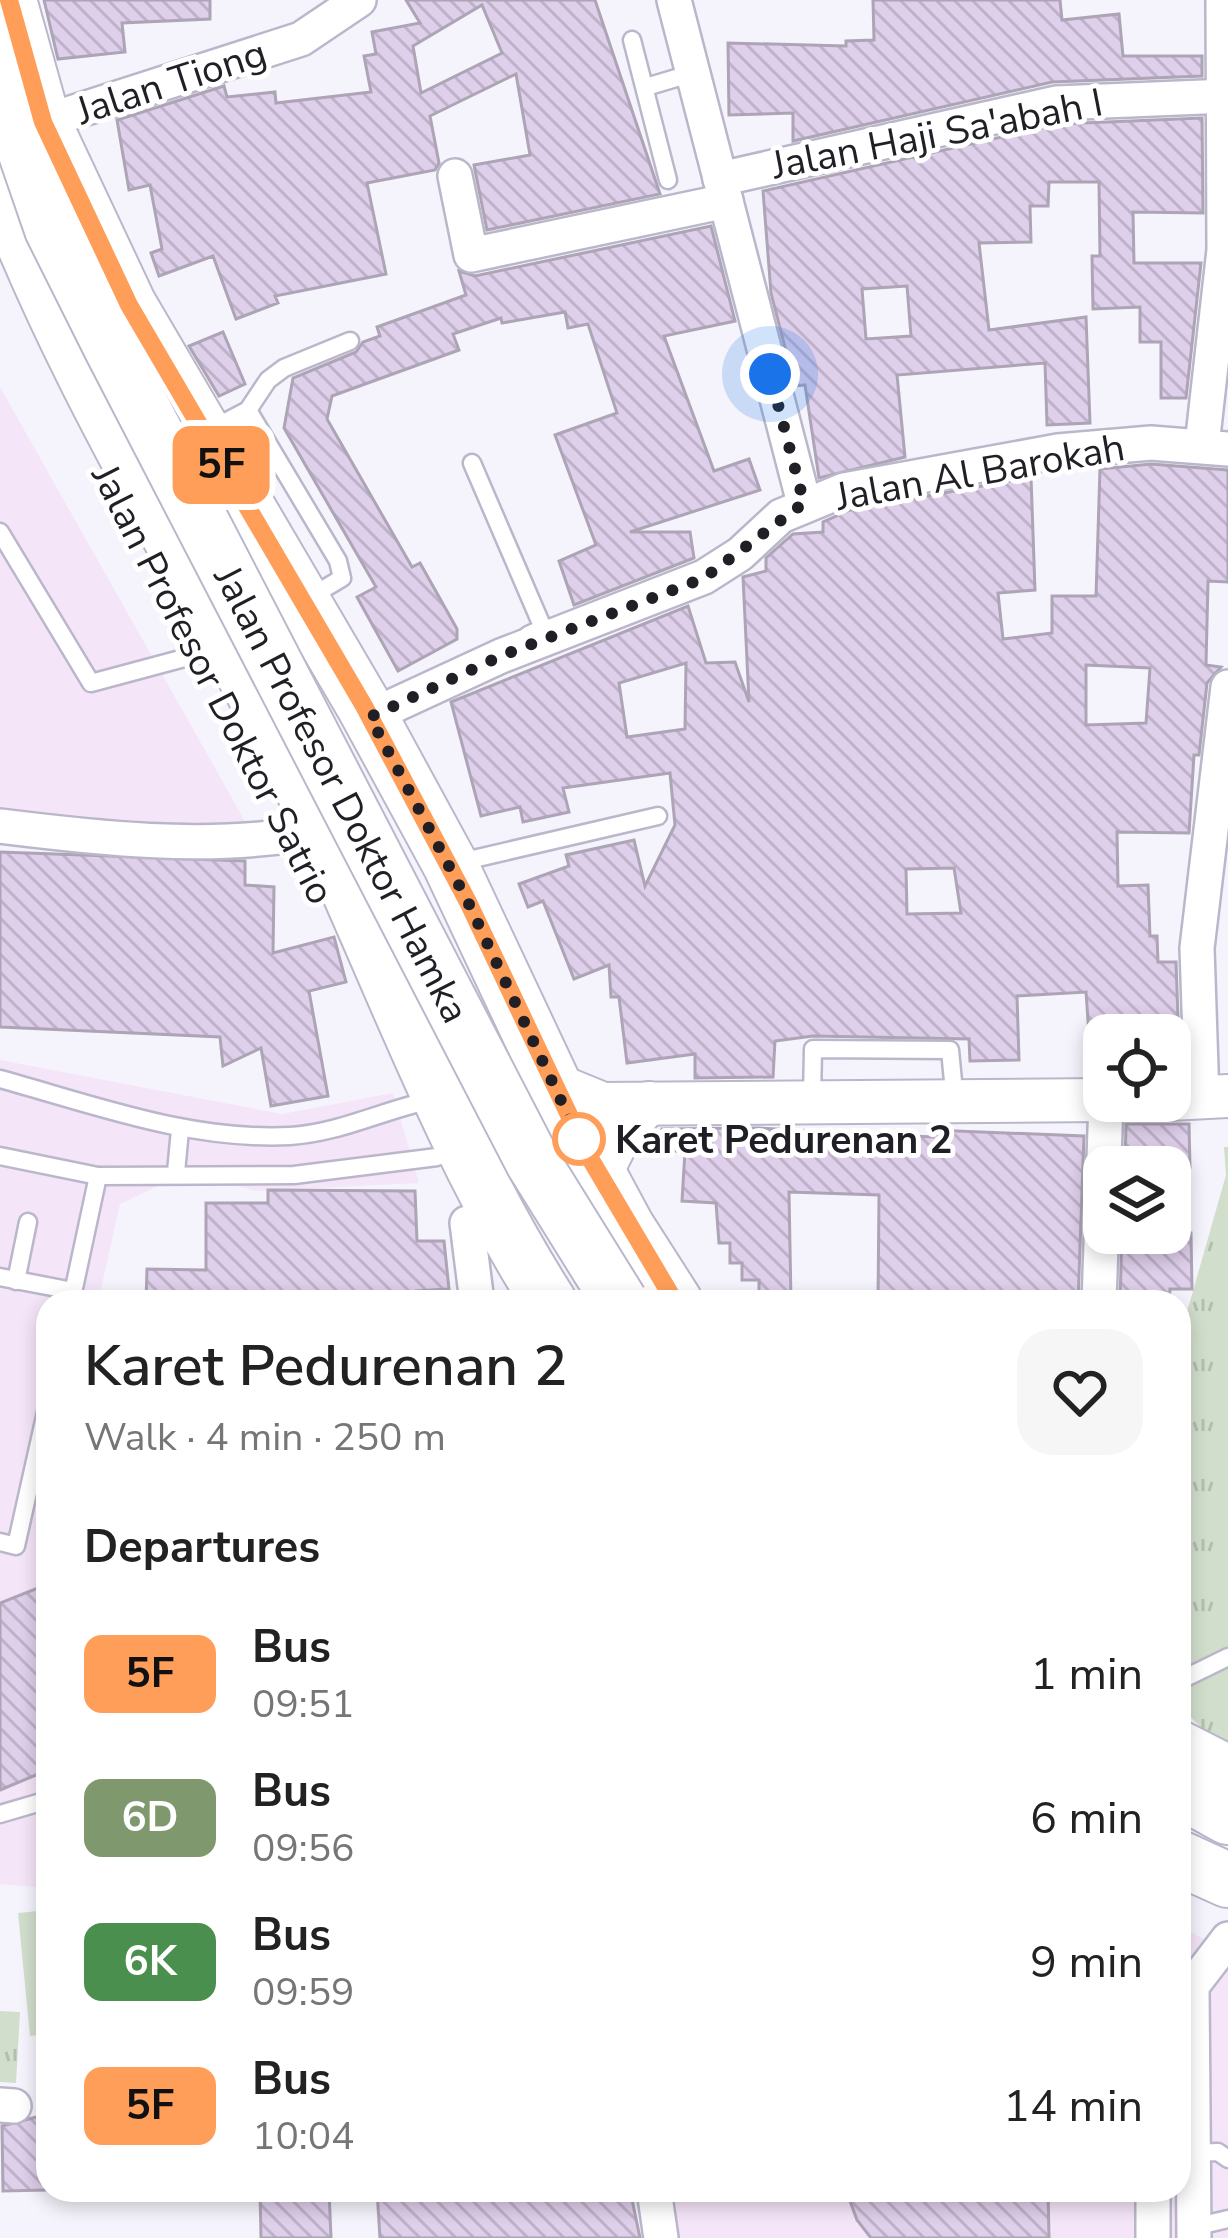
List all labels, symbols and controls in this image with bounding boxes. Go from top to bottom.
street label: Jalan Tiong [69,27,273,138]
street label: Jalan Haji Sa'abah I [766,76,1107,193]
your location [740,344,800,404]
street label: Jalan Al Barokah [831,421,1129,524]
line badge: 5F [167,426,275,504]
text: 5F [197,436,245,493]
street label: Jalan Profesor Doktor Satrio [78,455,347,913]
street label: Jalan Profesor Doktor Hamka [200,556,481,1032]
map controls [1083,1014,1191,1254]
button: locate [1083,1014,1191,1122]
marker: Karet Pedurenan 2 [554,1114,604,1164]
place label: Karet Pedurenan 2 [615,1114,952,1167]
button: layers [1083,1146,1191,1254]
text: Karet Pedurenan 2 [84,1327,567,1405]
button: heart [1017,1329,1143,1455]
text: Walk · 4 min · 250 m [84,1411,446,1464]
text: Departures [84,1517,320,1578]
text: Bus [252,1617,331,1678]
text: 1 min [1030,1644,1143,1705]
text: 5F [126,1645,174,1702]
text: 09:51 [252,1678,355,1731]
text: Bus [252,1761,331,1822]
text: 6 min [1030,1788,1143,1849]
text: 6D [121,1789,179,1846]
text: 09:56 [252,1822,355,1875]
text: Bus [252,1905,331,1966]
text: 9 min [1030,1932,1143,1993]
text: 6K [123,1933,177,1990]
text: 09:59 [252,1966,355,2019]
text: Bus [252,2049,331,2110]
text: 14 min [1003,2076,1143,2137]
text: 5F [126,2077,174,2134]
text: 10:04 [252,2110,355,2163]

